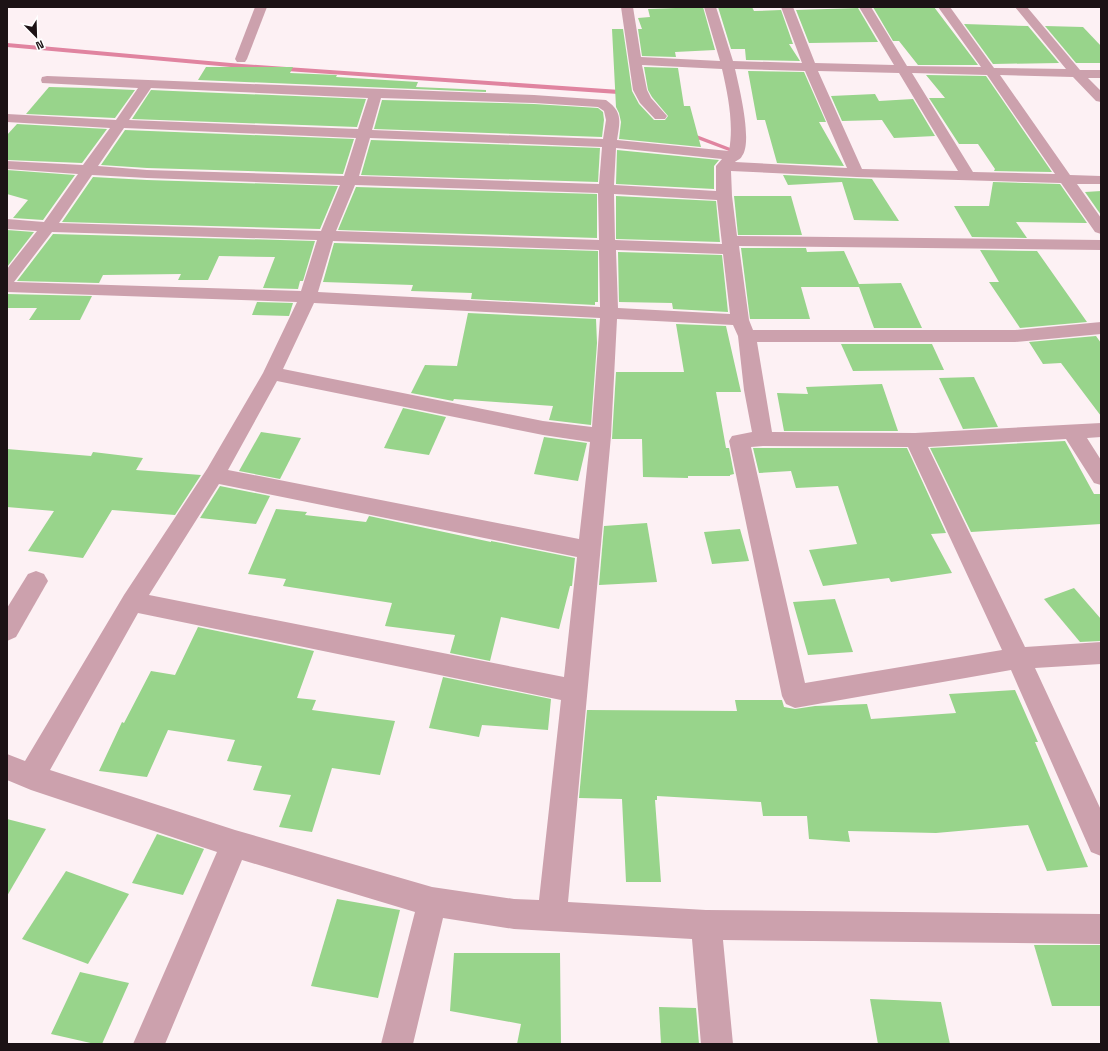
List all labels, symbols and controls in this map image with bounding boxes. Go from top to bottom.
north arrow [16,16,56,56]
text: N [34,37,46,53]

